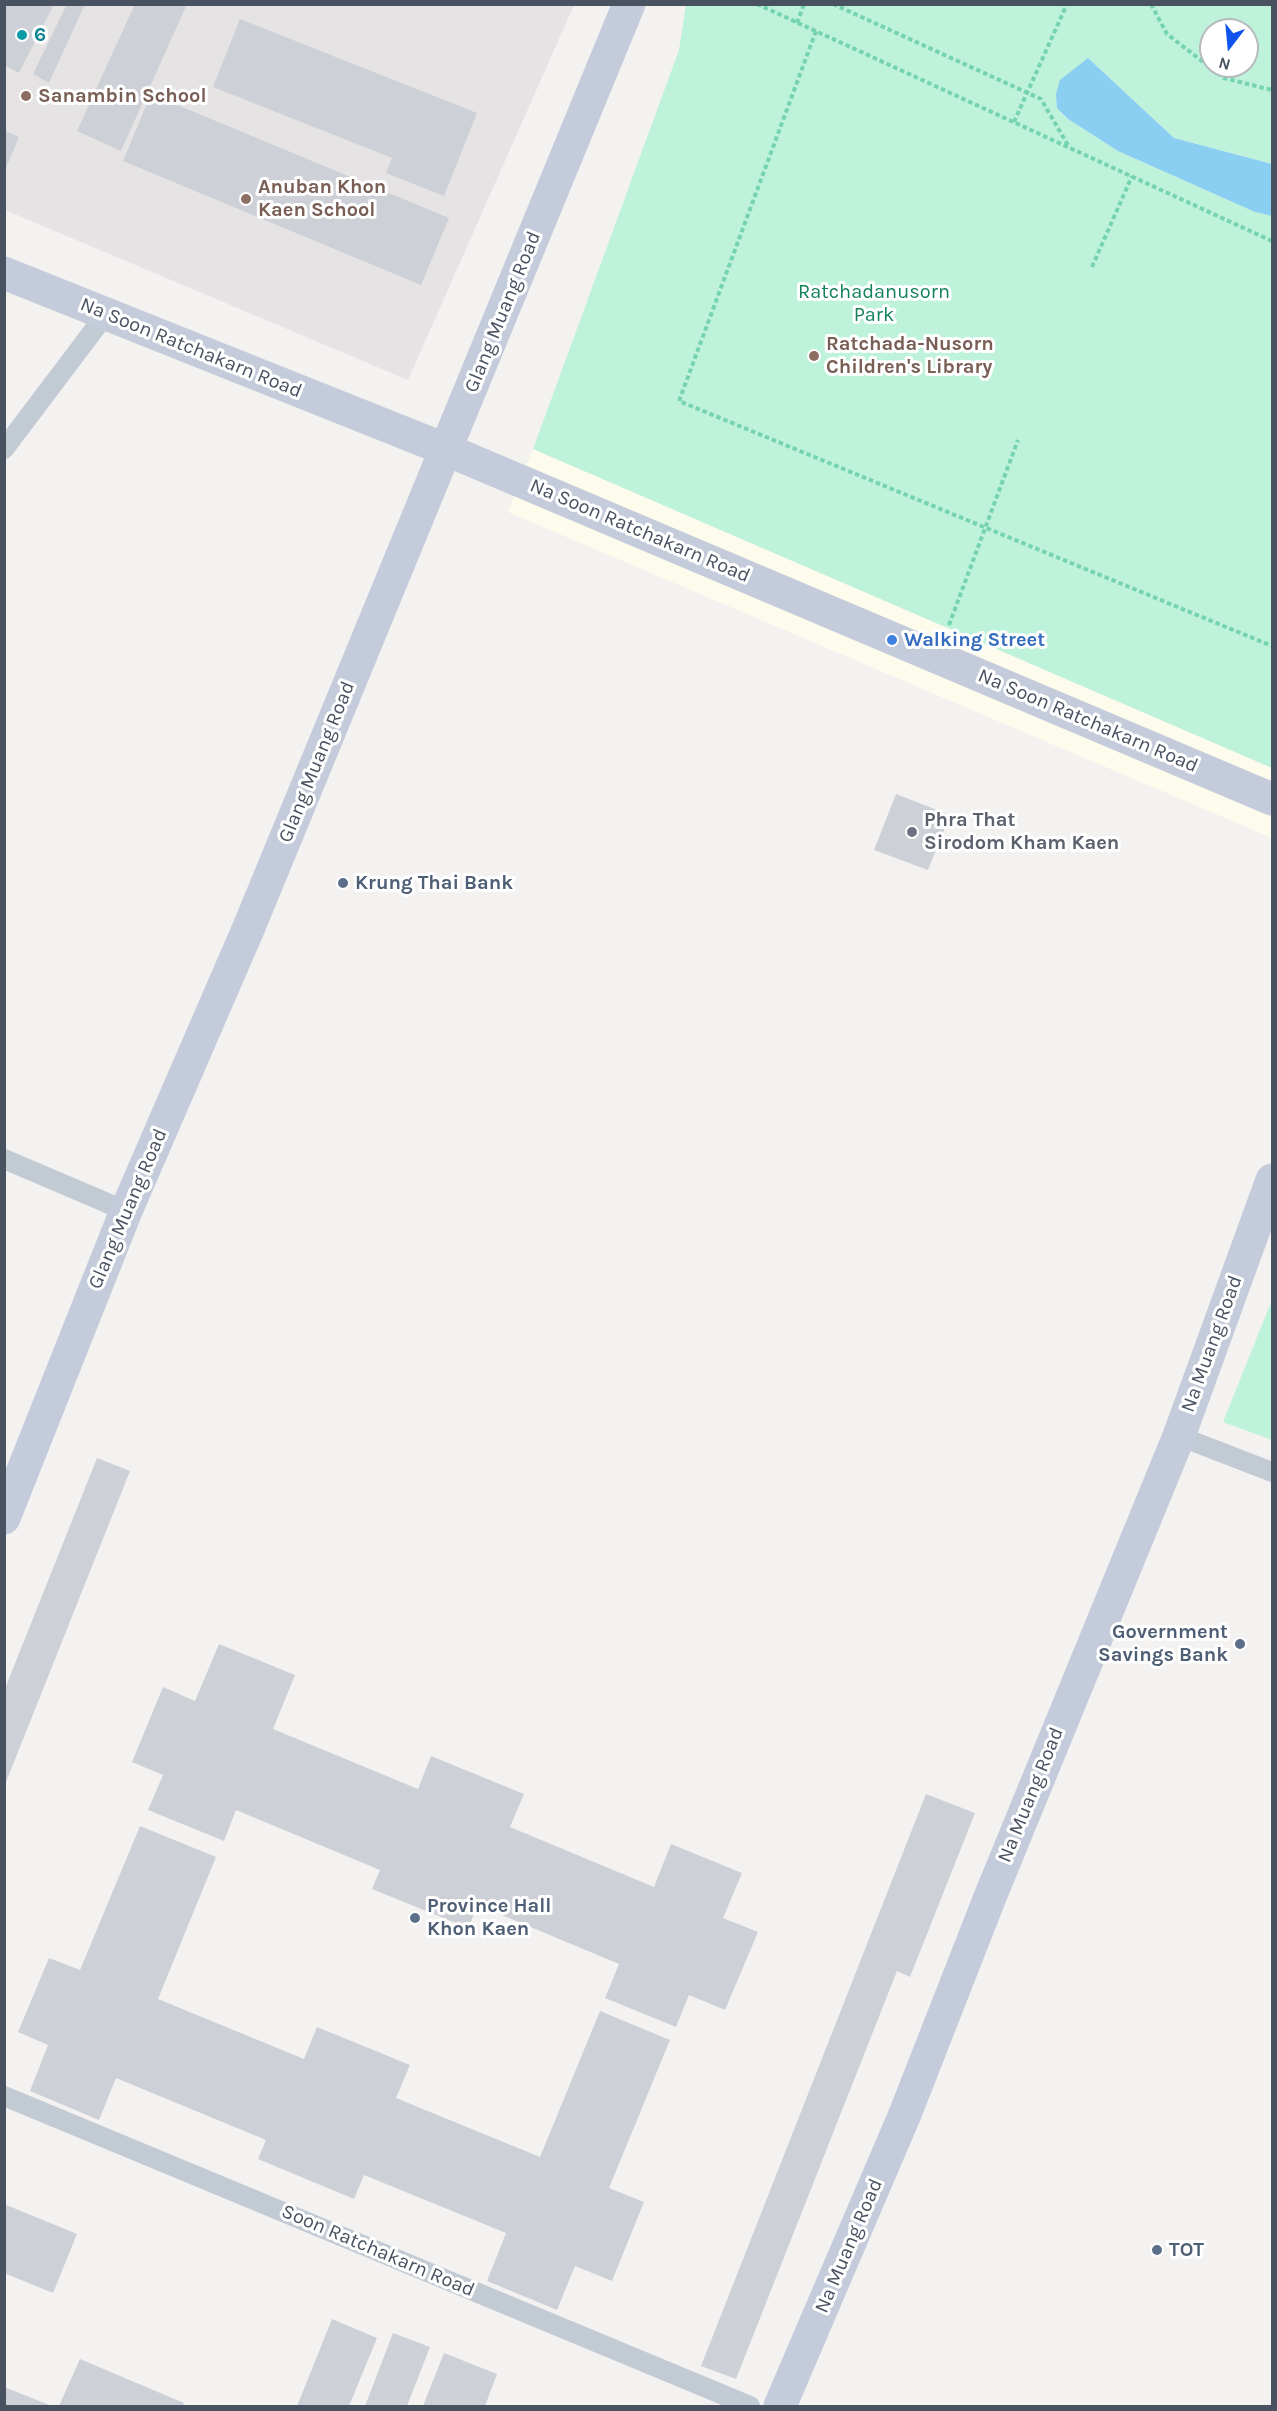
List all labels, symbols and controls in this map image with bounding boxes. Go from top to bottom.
north arrow [1199,18,1259,78]
place label: 6 [34,23,46,47]
marker: 6 [15,28,29,42]
text: N [1216,53,1233,75]
place label: Sanambin School [38,84,206,108]
marker: Sanambin School [19,89,33,103]
place label: Anuban Khon Kaen School [258,175,386,222]
marker: Anuban Khon Kaen School [239,192,253,206]
street label: Glang Muang Road [460,228,546,396]
park label: Ratchadanusorn Park [798,280,950,327]
street label: Na Soon Ratchakarn Road [77,293,305,403]
place label: Ratchada-Nusorn Children's Library [826,332,994,379]
marker: Ratchada-Nusorn Children's Library [807,349,821,363]
street label: Na Soon Ratchakarn Road [526,474,754,588]
place label: Walking Street [904,628,1045,652]
marker: Walking Street [885,633,899,647]
street label: Na Soon Ratchakarn Road [974,664,1202,778]
street label: Glang Muang Road [274,678,360,846]
place label: Phra That Sirodom Kham Kaen [924,808,1119,855]
marker: Phra That Sirodom Kham Kaen [905,825,919,839]
place label: Krung Thai Bank [355,871,513,895]
marker: Krung Thai Bank [336,876,350,890]
street label: Glang Muang Road [83,1125,173,1293]
street label: Na Muang Road [1176,1272,1248,1416]
place label: Government Savings Bank [1098,1620,1228,1667]
marker: Government Savings Bank [1233,1637,1247,1651]
street label: Na Muang Road [993,1724,1069,1866]
place label: Province Hall Khon Kaen [427,1894,551,1941]
marker: Province Hall Khon Kaen [408,1911,422,1925]
street label: Na Muang Road [810,2175,888,2317]
street label: Soon Ratchakarn Road [278,2199,478,2303]
place label: TOT [1169,2238,1204,2262]
marker: TOT [1150,2243,1164,2257]

